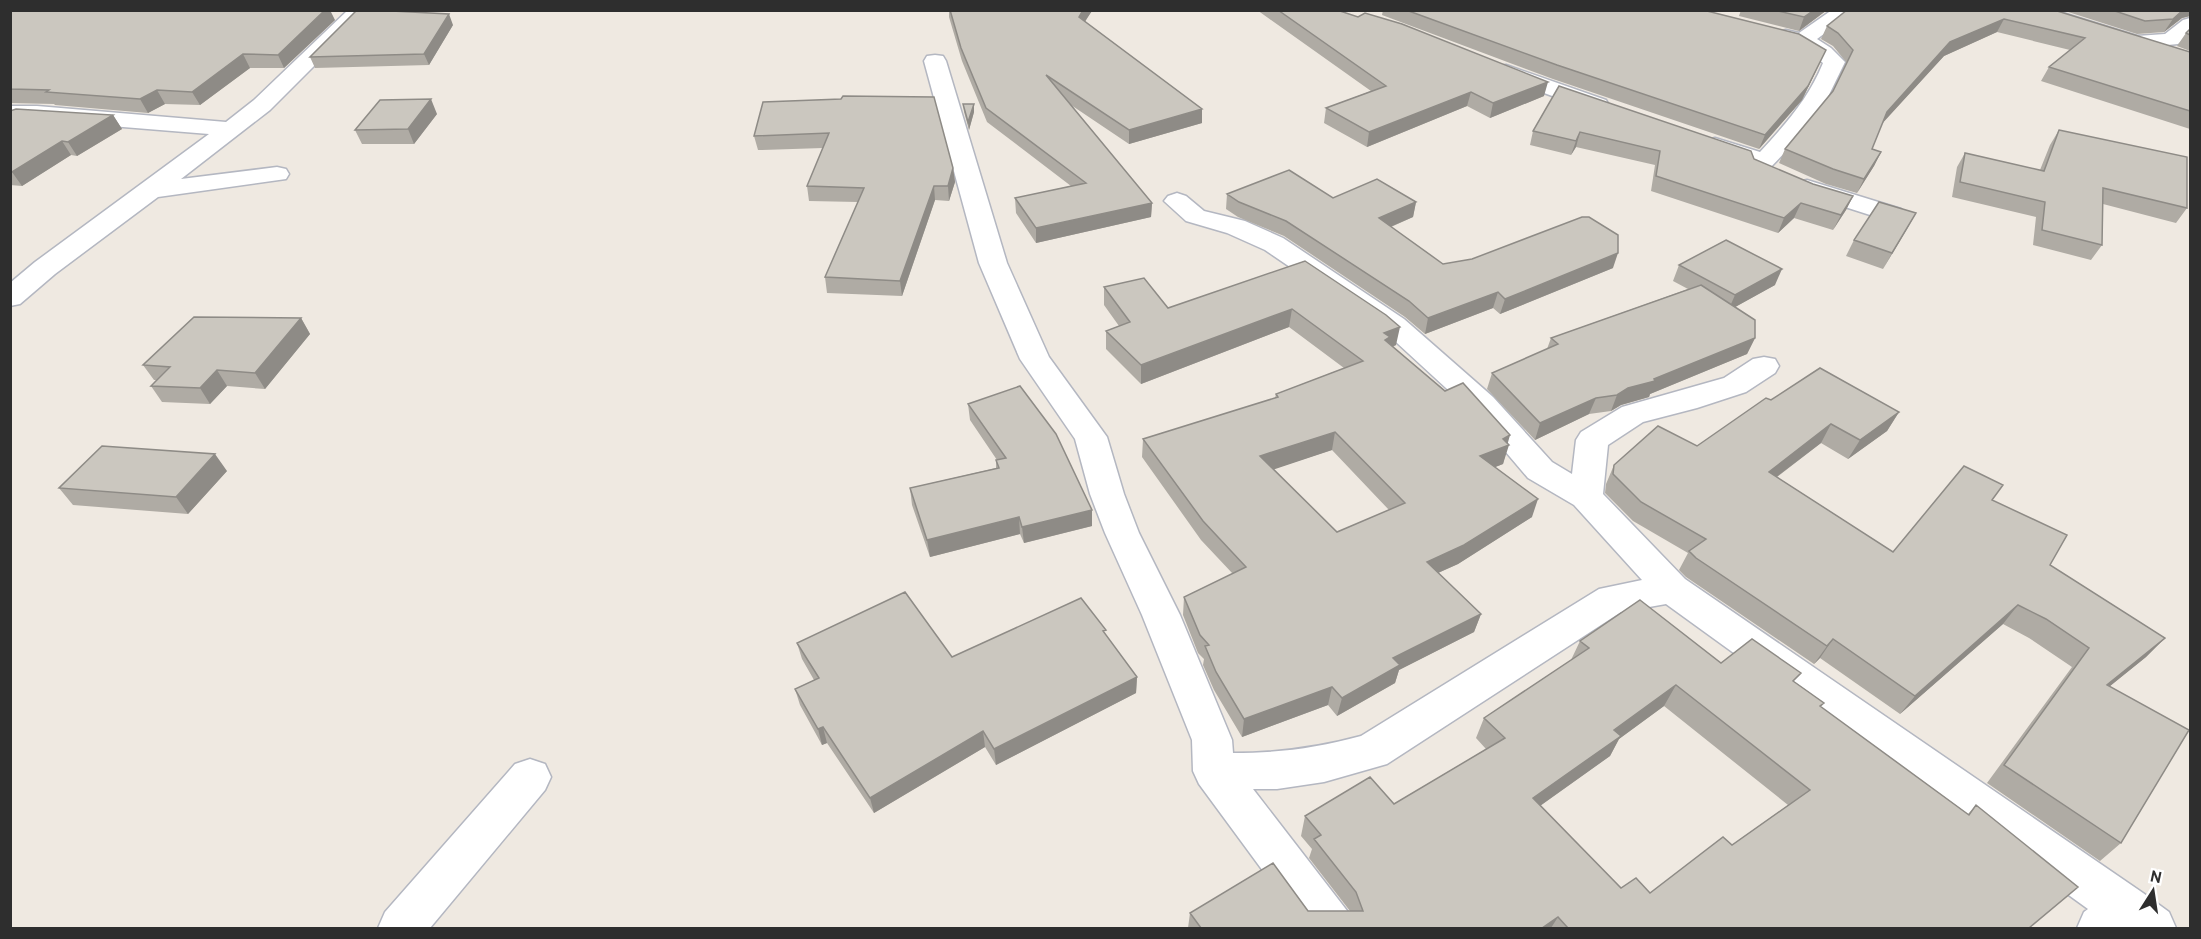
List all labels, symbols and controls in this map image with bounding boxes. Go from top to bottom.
north arrow [2123,861,2183,921]
text: N [2148,867,2163,889]

